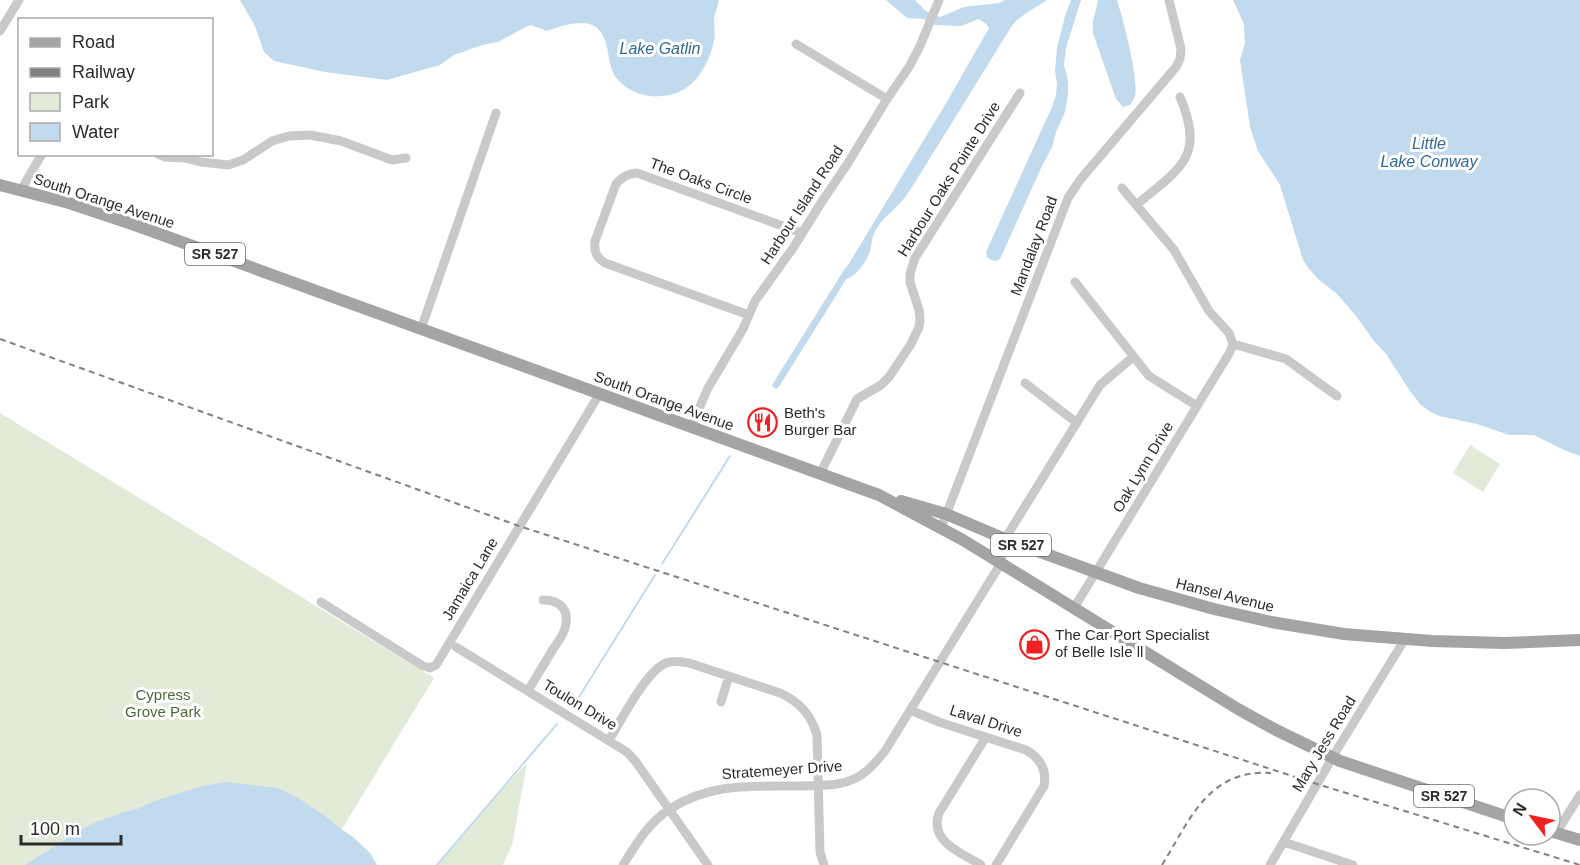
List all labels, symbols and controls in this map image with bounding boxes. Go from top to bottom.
legend [18,18,213,156]
text: Road [72,32,115,52]
water label: Lake Gatlin [620,40,701,57]
text: Railway [72,62,135,82]
text: Park [72,92,110,112]
street label: Harbour Oaks Pointe Drive [894,98,1003,259]
text: Water [72,122,119,142]
water label: Little Lake Conway [1381,135,1478,170]
street label: Harbour Island Road [757,142,846,267]
street label: The Oaks Circle [648,154,755,207]
street label: South Orange Avenue [31,170,177,231]
street label: Mandalay Road [1007,194,1060,298]
road number: SR 527 [185,243,245,265]
street label: South Orange Avenue [592,367,736,434]
place label: Beth's Burger Bar [784,404,857,438]
restaurant icon: Beth's Burger Bar [747,406,779,438]
street label: Oak Lynn Drive [1109,418,1176,515]
street label: Jamaica Lane [438,534,501,623]
road number: SR 527 [991,534,1051,556]
street label: Hansel Avenue [1174,574,1276,615]
place label: The Car Port Specialist of Belle Isle ll [1055,626,1210,660]
shop icon: The Car Port Specialist of Belle Isle ll [1018,628,1050,660]
street label: Toulon Drive [540,676,620,733]
park label: Cypress Grove Park [125,686,201,720]
street label: Mary Jess Road [1288,693,1359,795]
street label: Laval Drive [948,701,1024,740]
street label: Stratemeyer Drive [721,757,843,782]
road number: SR 527 [1414,785,1474,807]
north arrow [1502,787,1562,847]
text: N [1509,800,1530,819]
scale bar [21,808,122,846]
text: 100 m [30,819,80,839]

